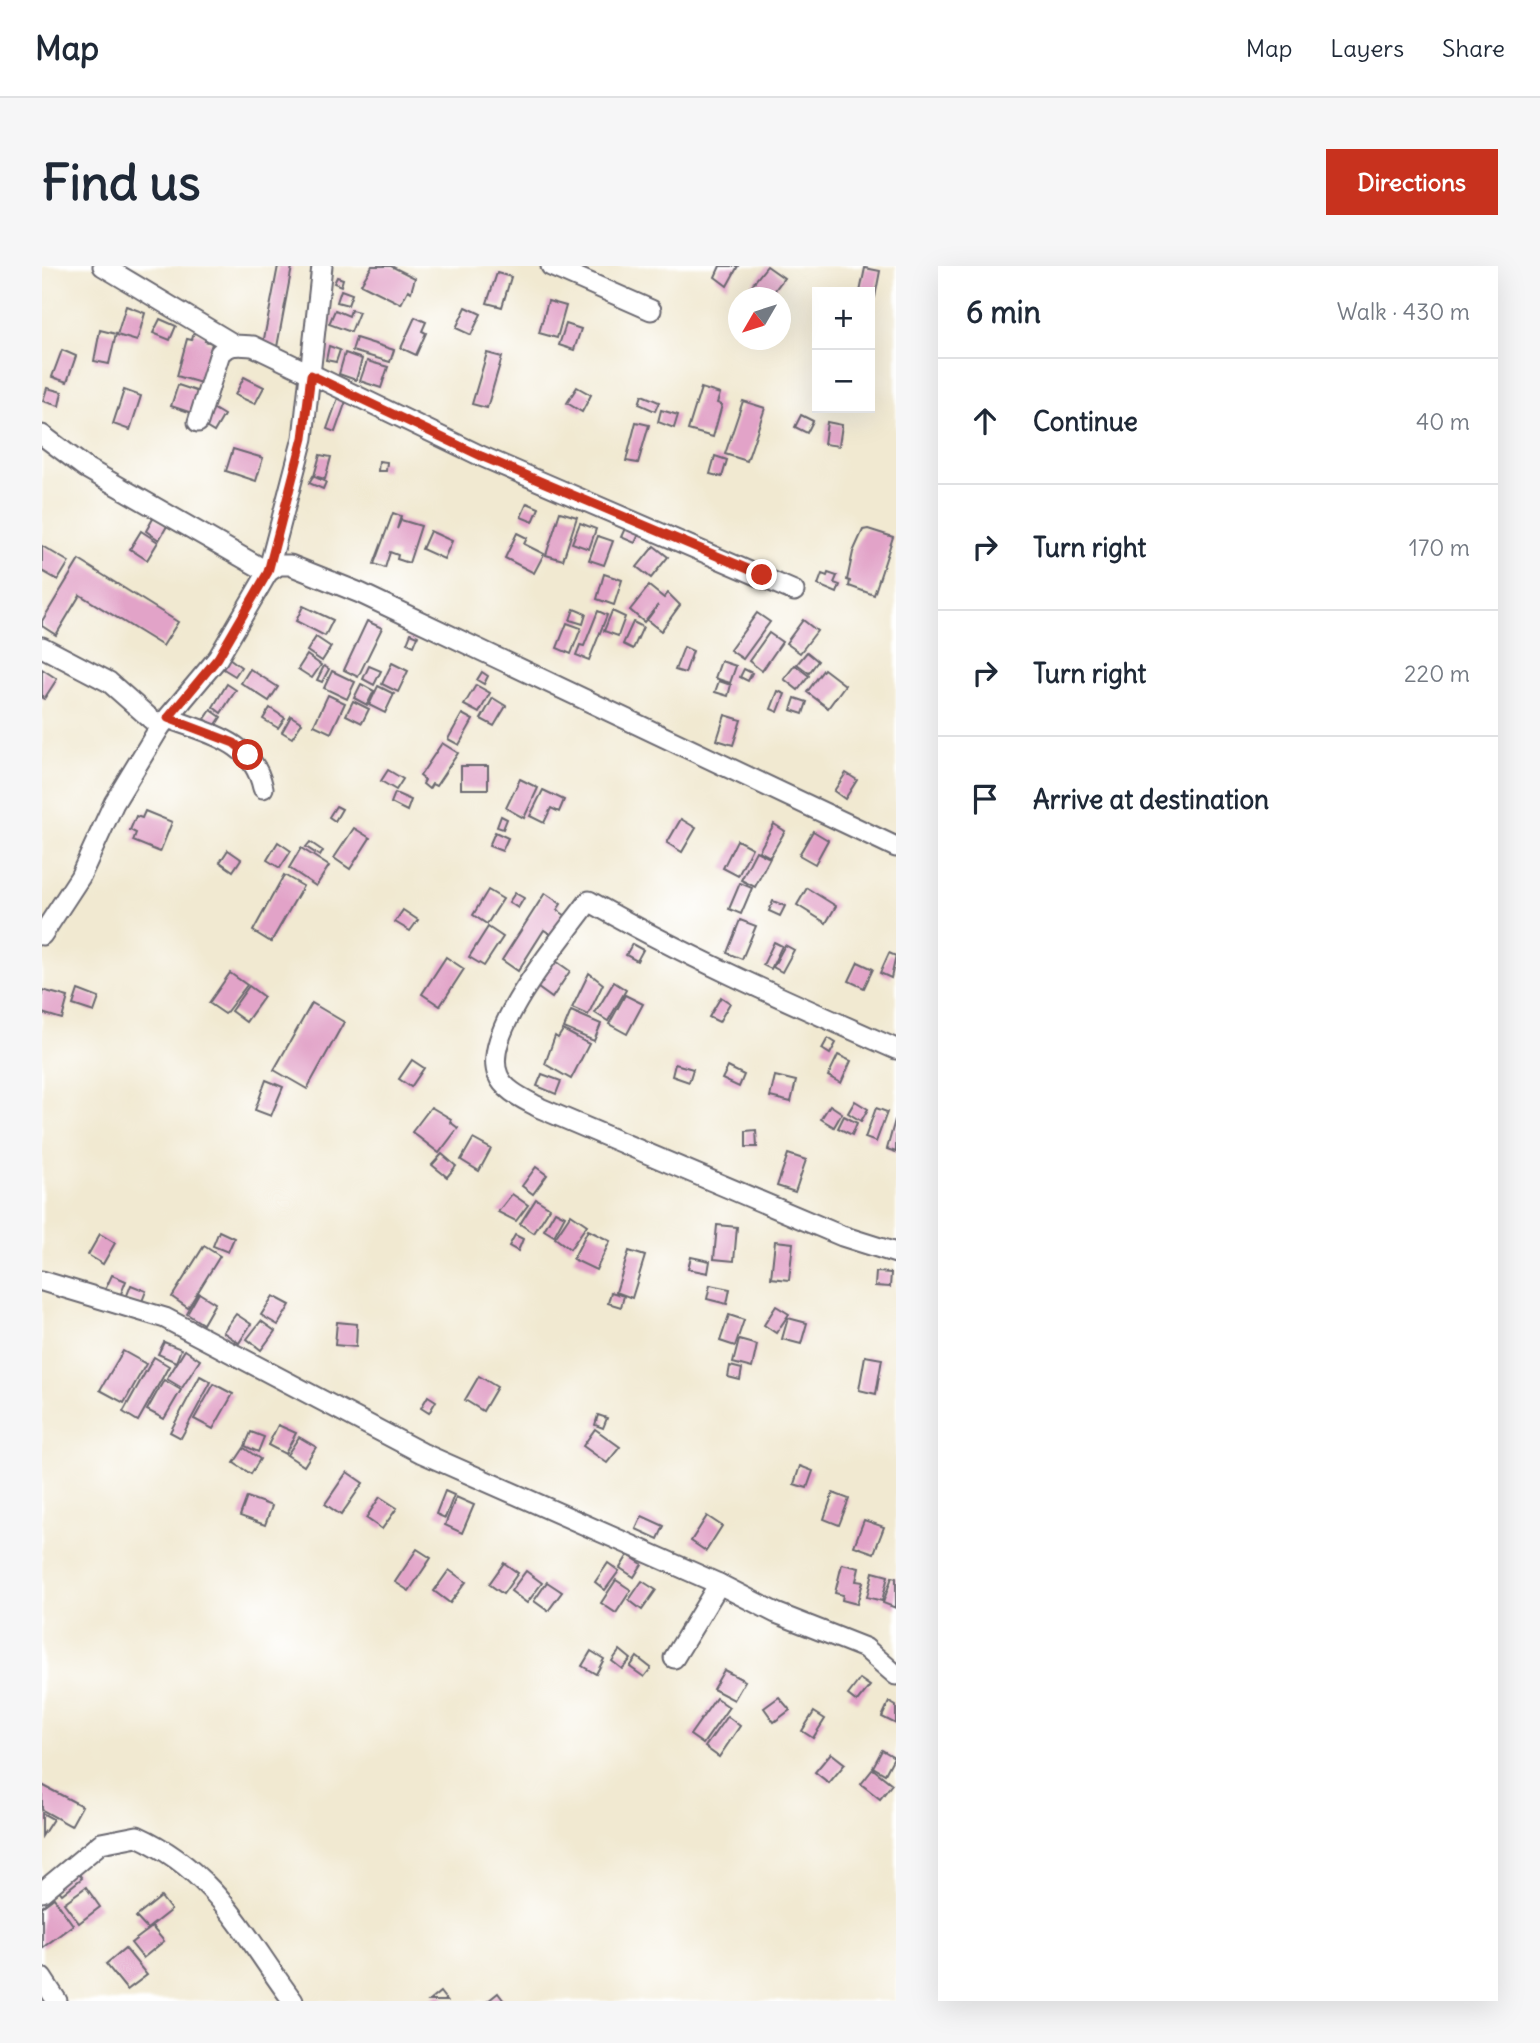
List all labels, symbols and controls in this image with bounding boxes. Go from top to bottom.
text: Map [35,27,99,69]
text: Map [1246,33,1292,63]
text: Layers [1330,33,1404,63]
text: Share [1442,33,1505,63]
button: Directions [1326,149,1498,215]
text: Find us [42,152,200,213]
north arrow [728,287,791,350]
map controls [812,287,875,413]
button: + [812,287,875,350]
text: 6 min [966,293,1041,331]
text: Walk · 430 m [1337,297,1470,326]
button: − [812,350,875,413]
icon: ahead [966,402,1004,440]
text: Continue [1033,405,1138,438]
text: 40 m [1416,407,1470,436]
icon: right [966,528,1004,566]
text: Turn right [1033,531,1146,564]
text: 170 m [1409,533,1470,562]
route end [746,559,777,590]
icon: right [966,654,1004,692]
text: Turn right [1033,657,1146,690]
text: 220 m [1404,659,1470,688]
route start [232,739,263,770]
icon: arrive [966,780,1004,818]
text: Arrive at destination [1033,783,1269,816]

